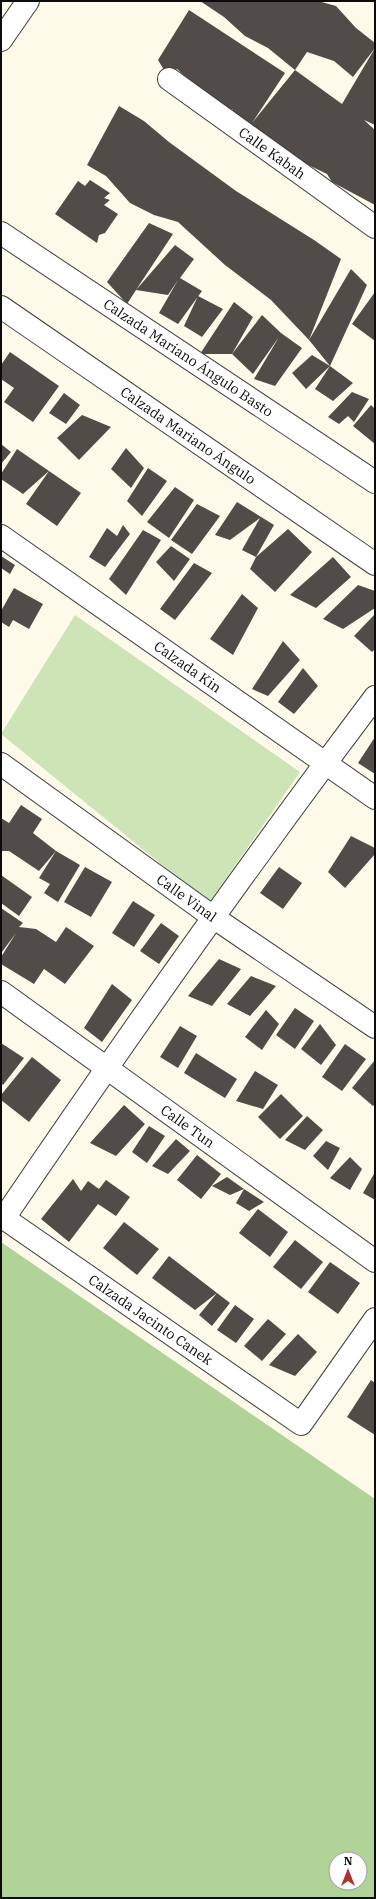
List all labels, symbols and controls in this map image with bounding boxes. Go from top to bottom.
street label: Calle Kabah [235,123,309,183]
street label: Calzada Mariano Ángulo Basto [100,295,277,421]
street label: Calzada Mariano Ángulo [117,383,259,488]
street label: Calzada Kin [151,637,225,697]
street label: Calle Vinal [153,870,220,926]
street label: Calle Tun [157,1101,218,1152]
street label: Calzada Jacinto Canek [85,1270,217,1369]
north arrow [328,1851,368,1891]
text: N [344,1854,353,1868]

